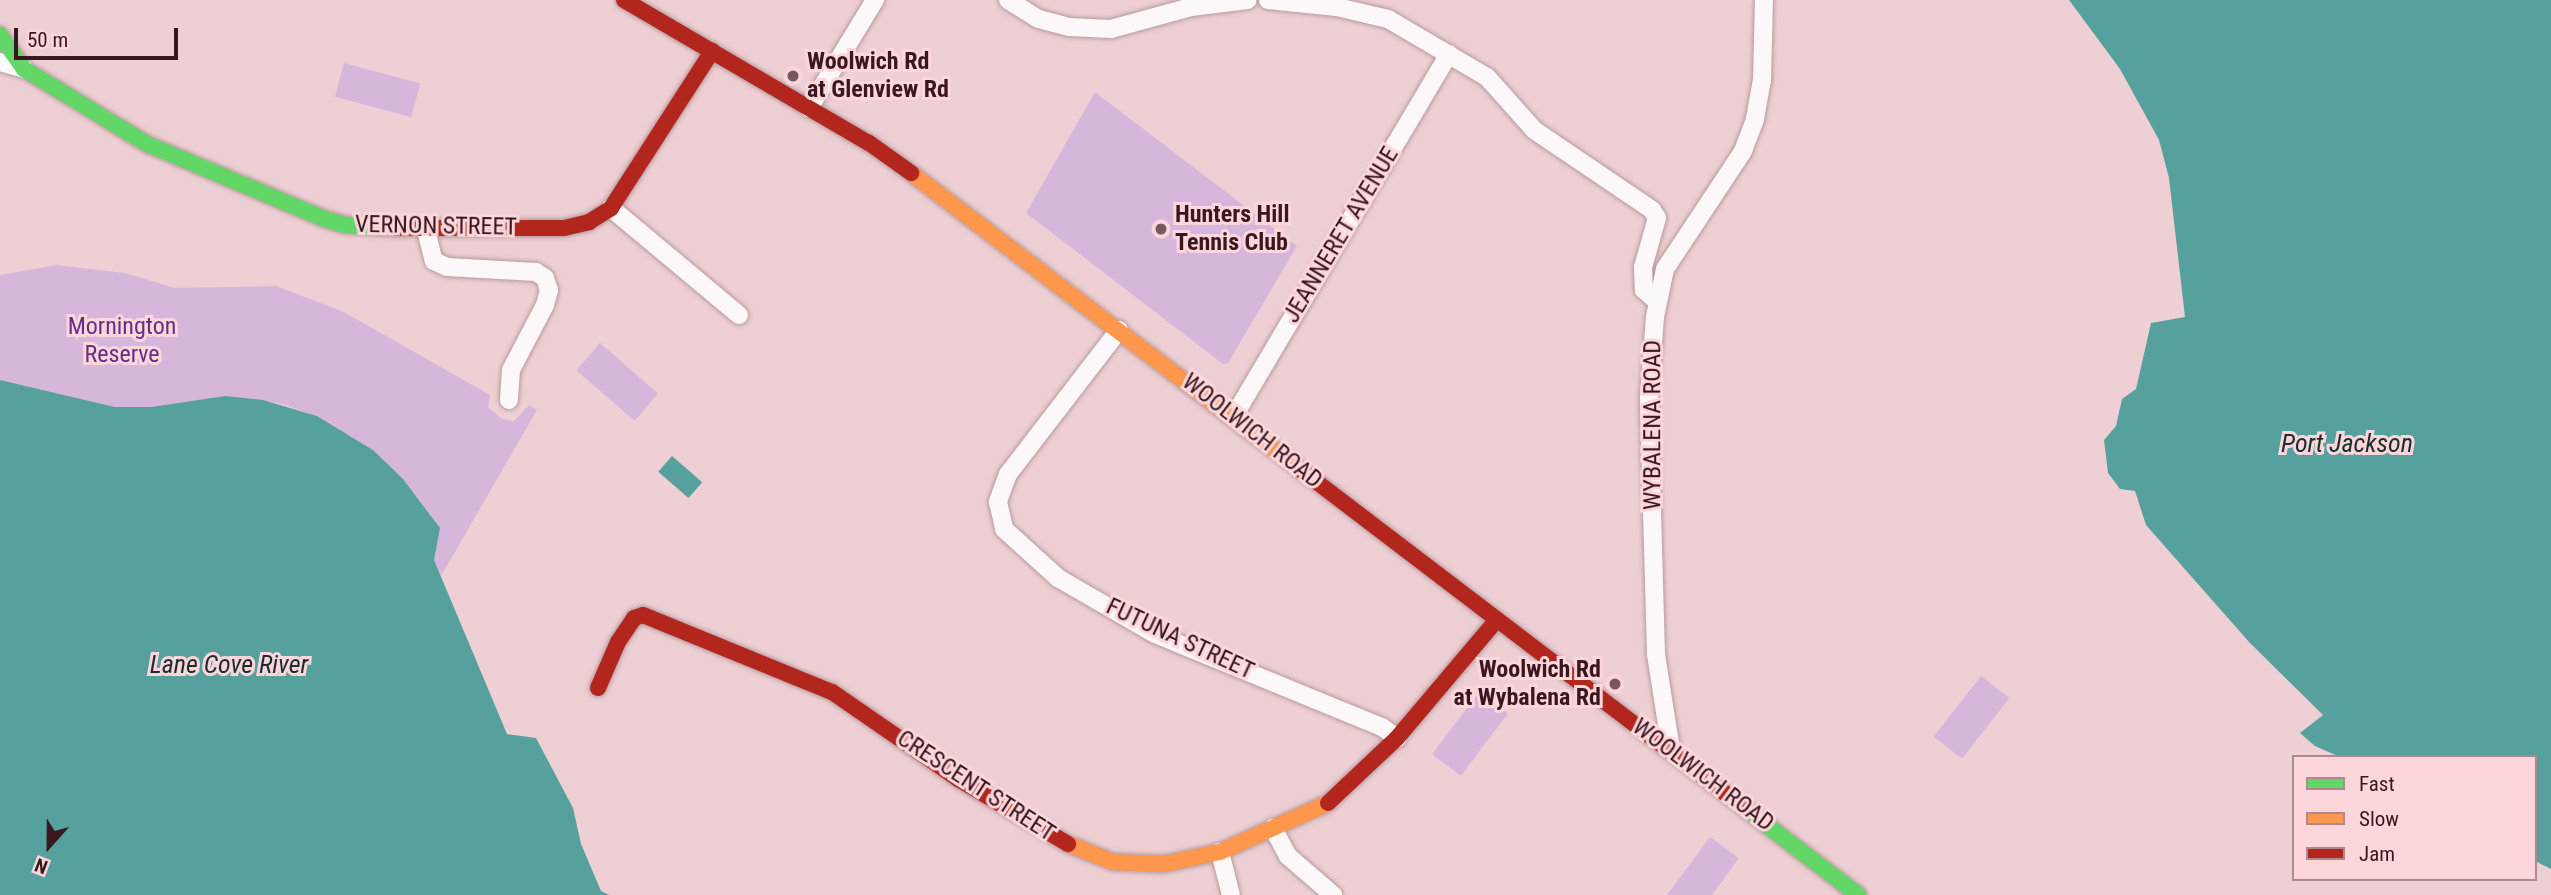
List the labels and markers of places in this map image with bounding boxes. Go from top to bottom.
place label: Woolwich Rd at Glenview Rd [807,48,949,104]
marker: Woolwich Rd at Glenview Rd [785,68,801,84]
place label: Hunters Hill Tennis Club [1175,201,1289,257]
marker: Hunters Hill Tennis Club [1153,221,1169,237]
place label: Woolwich Rd at Wybalena Rd [1454,656,1601,712]
marker: Woolwich Rd at Wybalena Rd [1607,676,1623,692]

